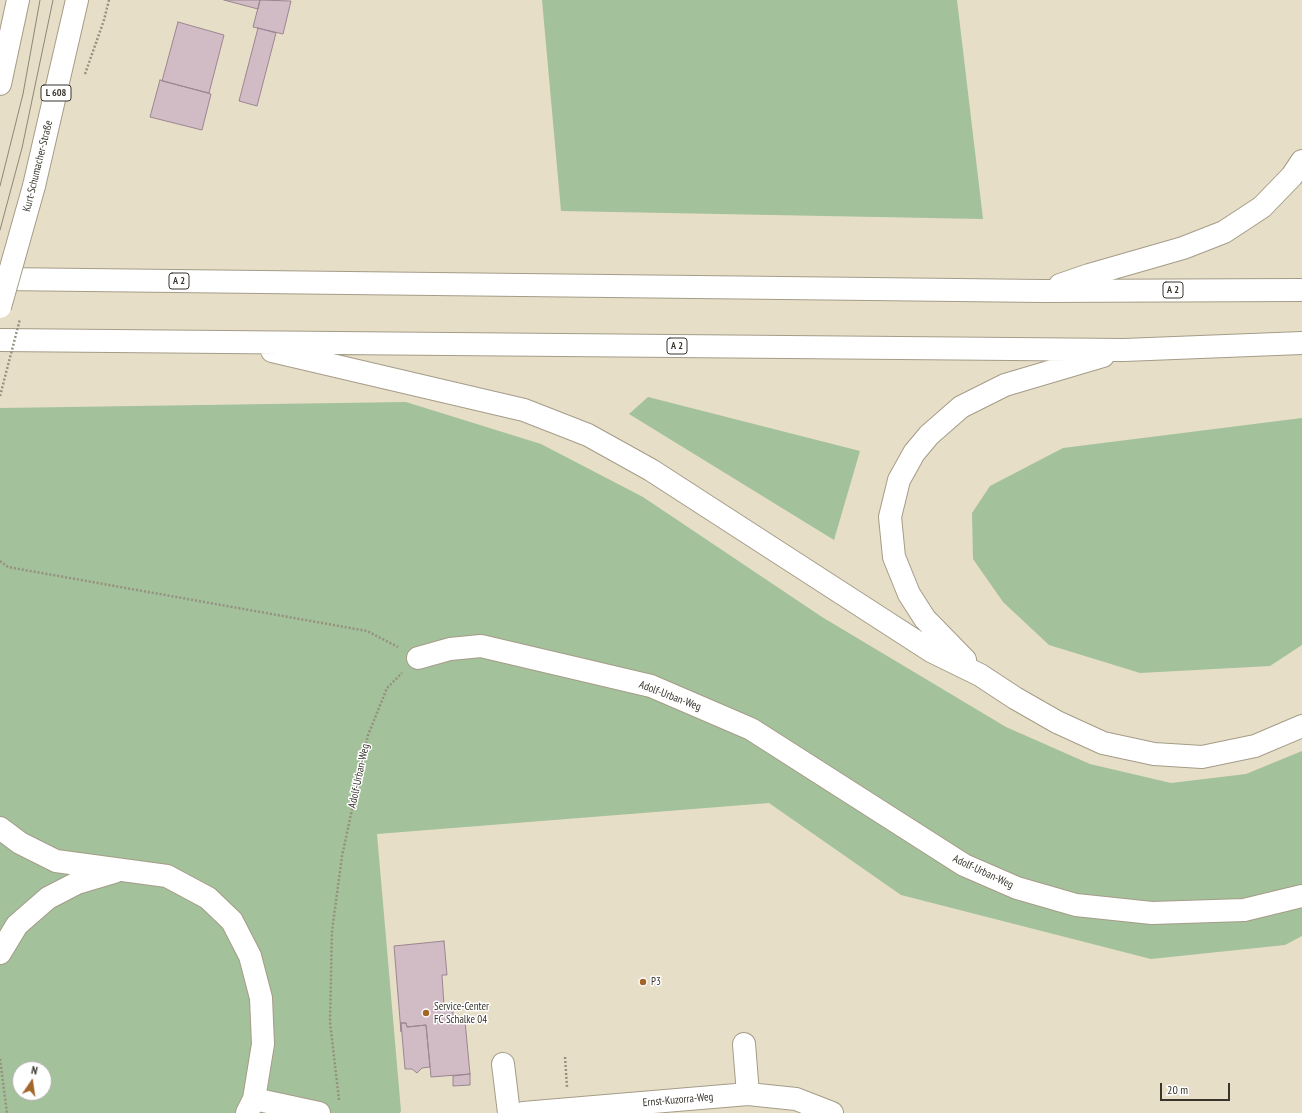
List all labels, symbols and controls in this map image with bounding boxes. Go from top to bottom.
road number: L 608 [41,85,71,101]
street label: Kurt-Schumacher-Straße [20,119,56,213]
road number: A 2 [169,273,189,289]
road number: A 2 [1163,282,1183,298]
road number: A 2 [667,338,687,354]
street label: Adolf-Urban-Weg [637,678,703,714]
street label: Adolf-Urban-Weg [346,743,372,809]
street label: Adolf-Urban-Weg [951,852,1015,892]
place label: P3 [651,975,661,989]
marker: P3 [638,977,648,987]
place label: Service-Center FC Schalke 04 [434,1000,489,1026]
marker: Service-Center FC Schalke 04 [421,1008,431,1018]
north arrow [12,1061,52,1101]
text: N [30,1063,39,1078]
scale bar [1162,1075,1232,1101]
text: 20 m [1167,1082,1188,1097]
street label: Ernst-Kuzorra-Weg [642,1090,714,1110]

